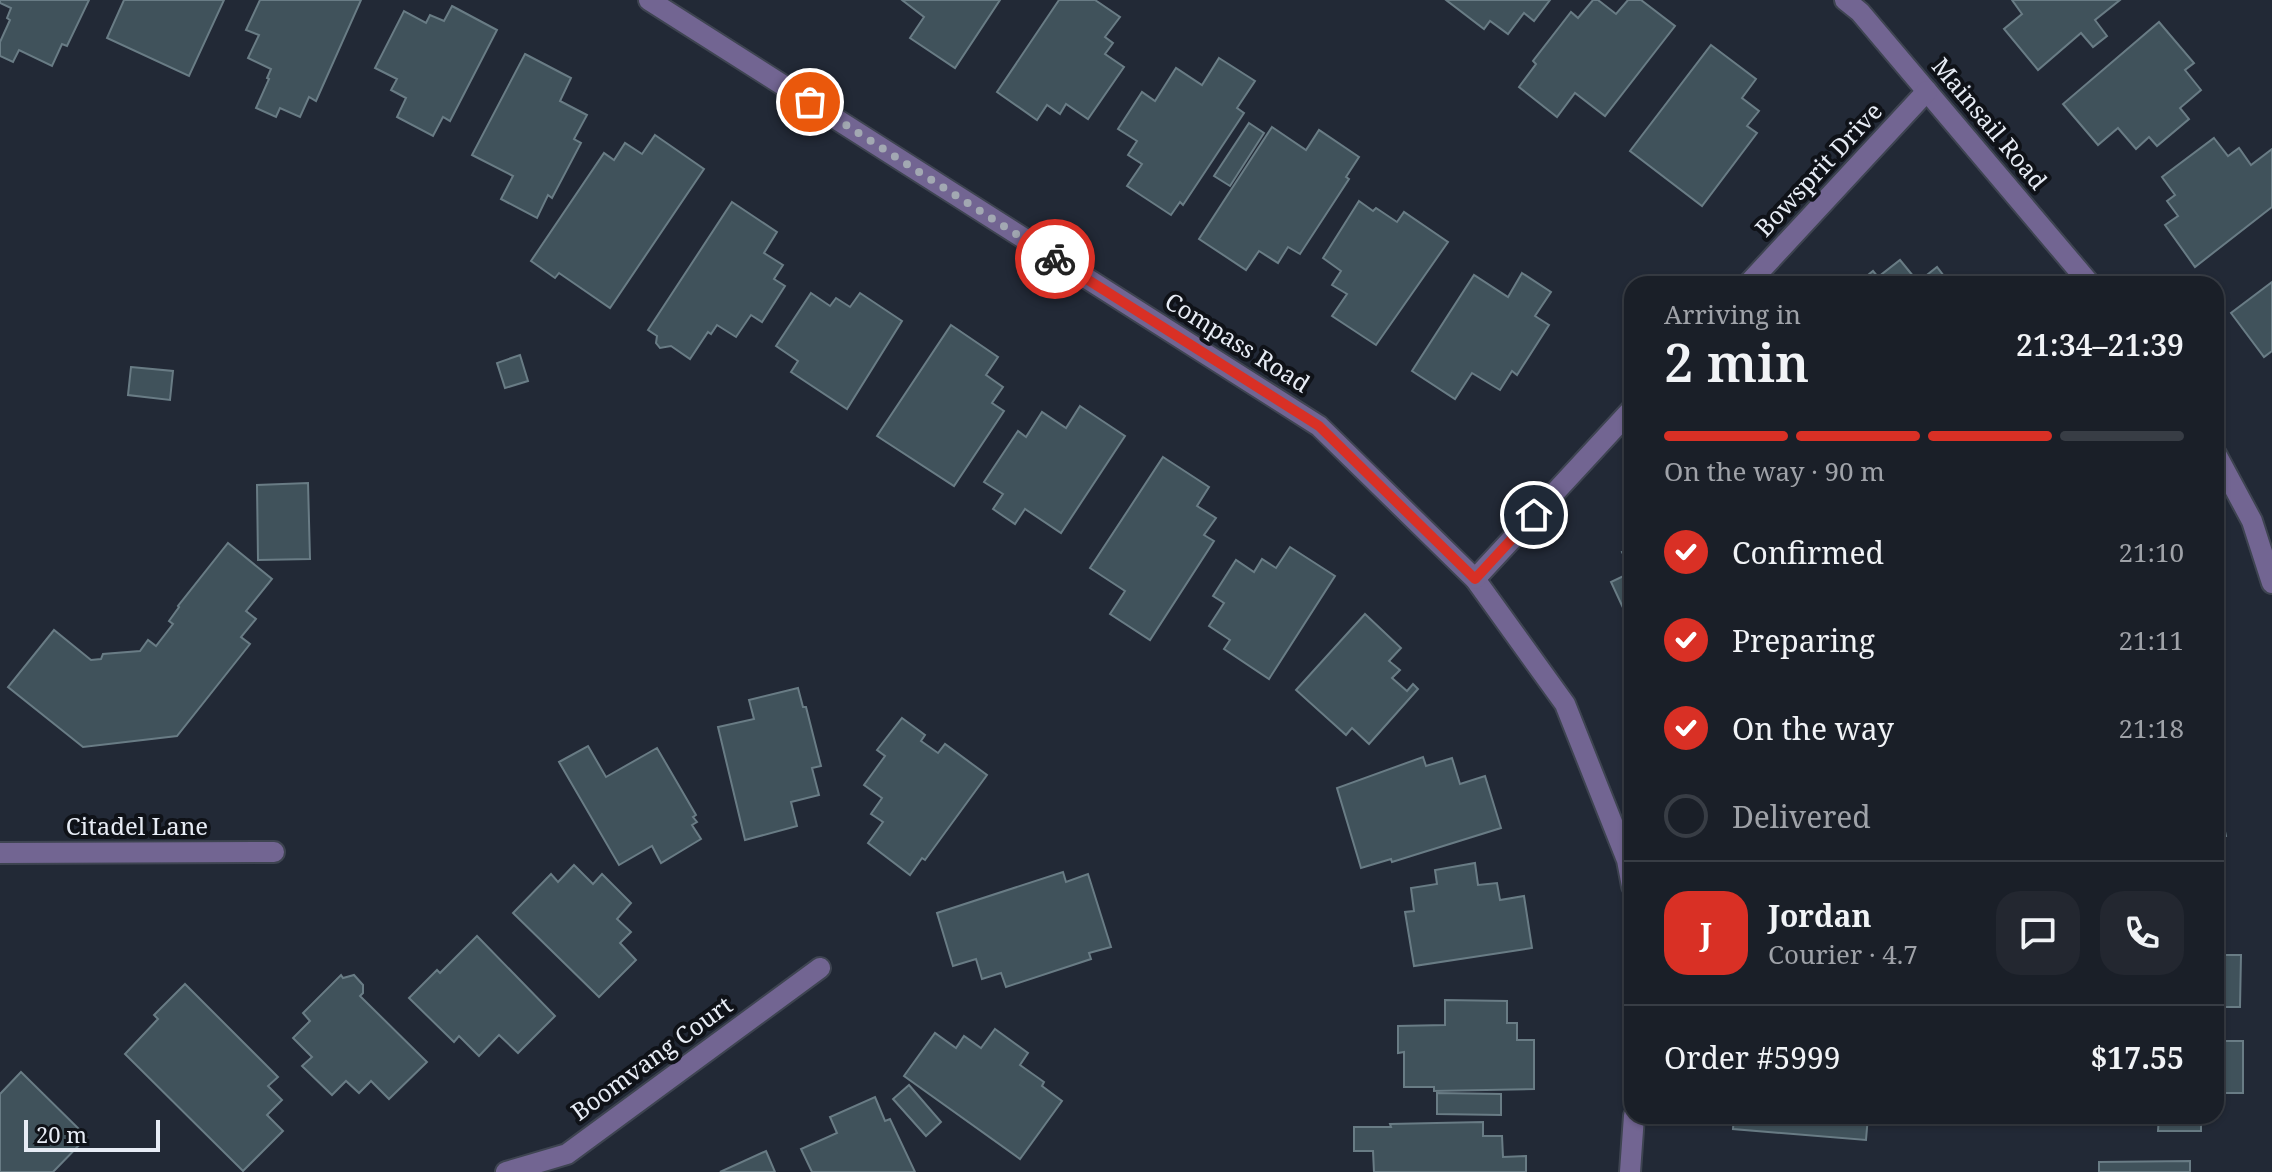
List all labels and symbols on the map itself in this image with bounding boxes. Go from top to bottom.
street label: Mainsail Road [1925,50,2055,196]
pin [776,68,844,136]
street label: Bowsprit Drive [1747,95,1889,243]
courier [1015,219,1095,299]
street label: Compass Road [1159,284,1317,400]
pin [1500,481,1568,549]
street label: Citadel Lane [66,809,208,842]
street label: Boomvang Court [564,988,738,1127]
scale bar [24,1116,160,1152]

